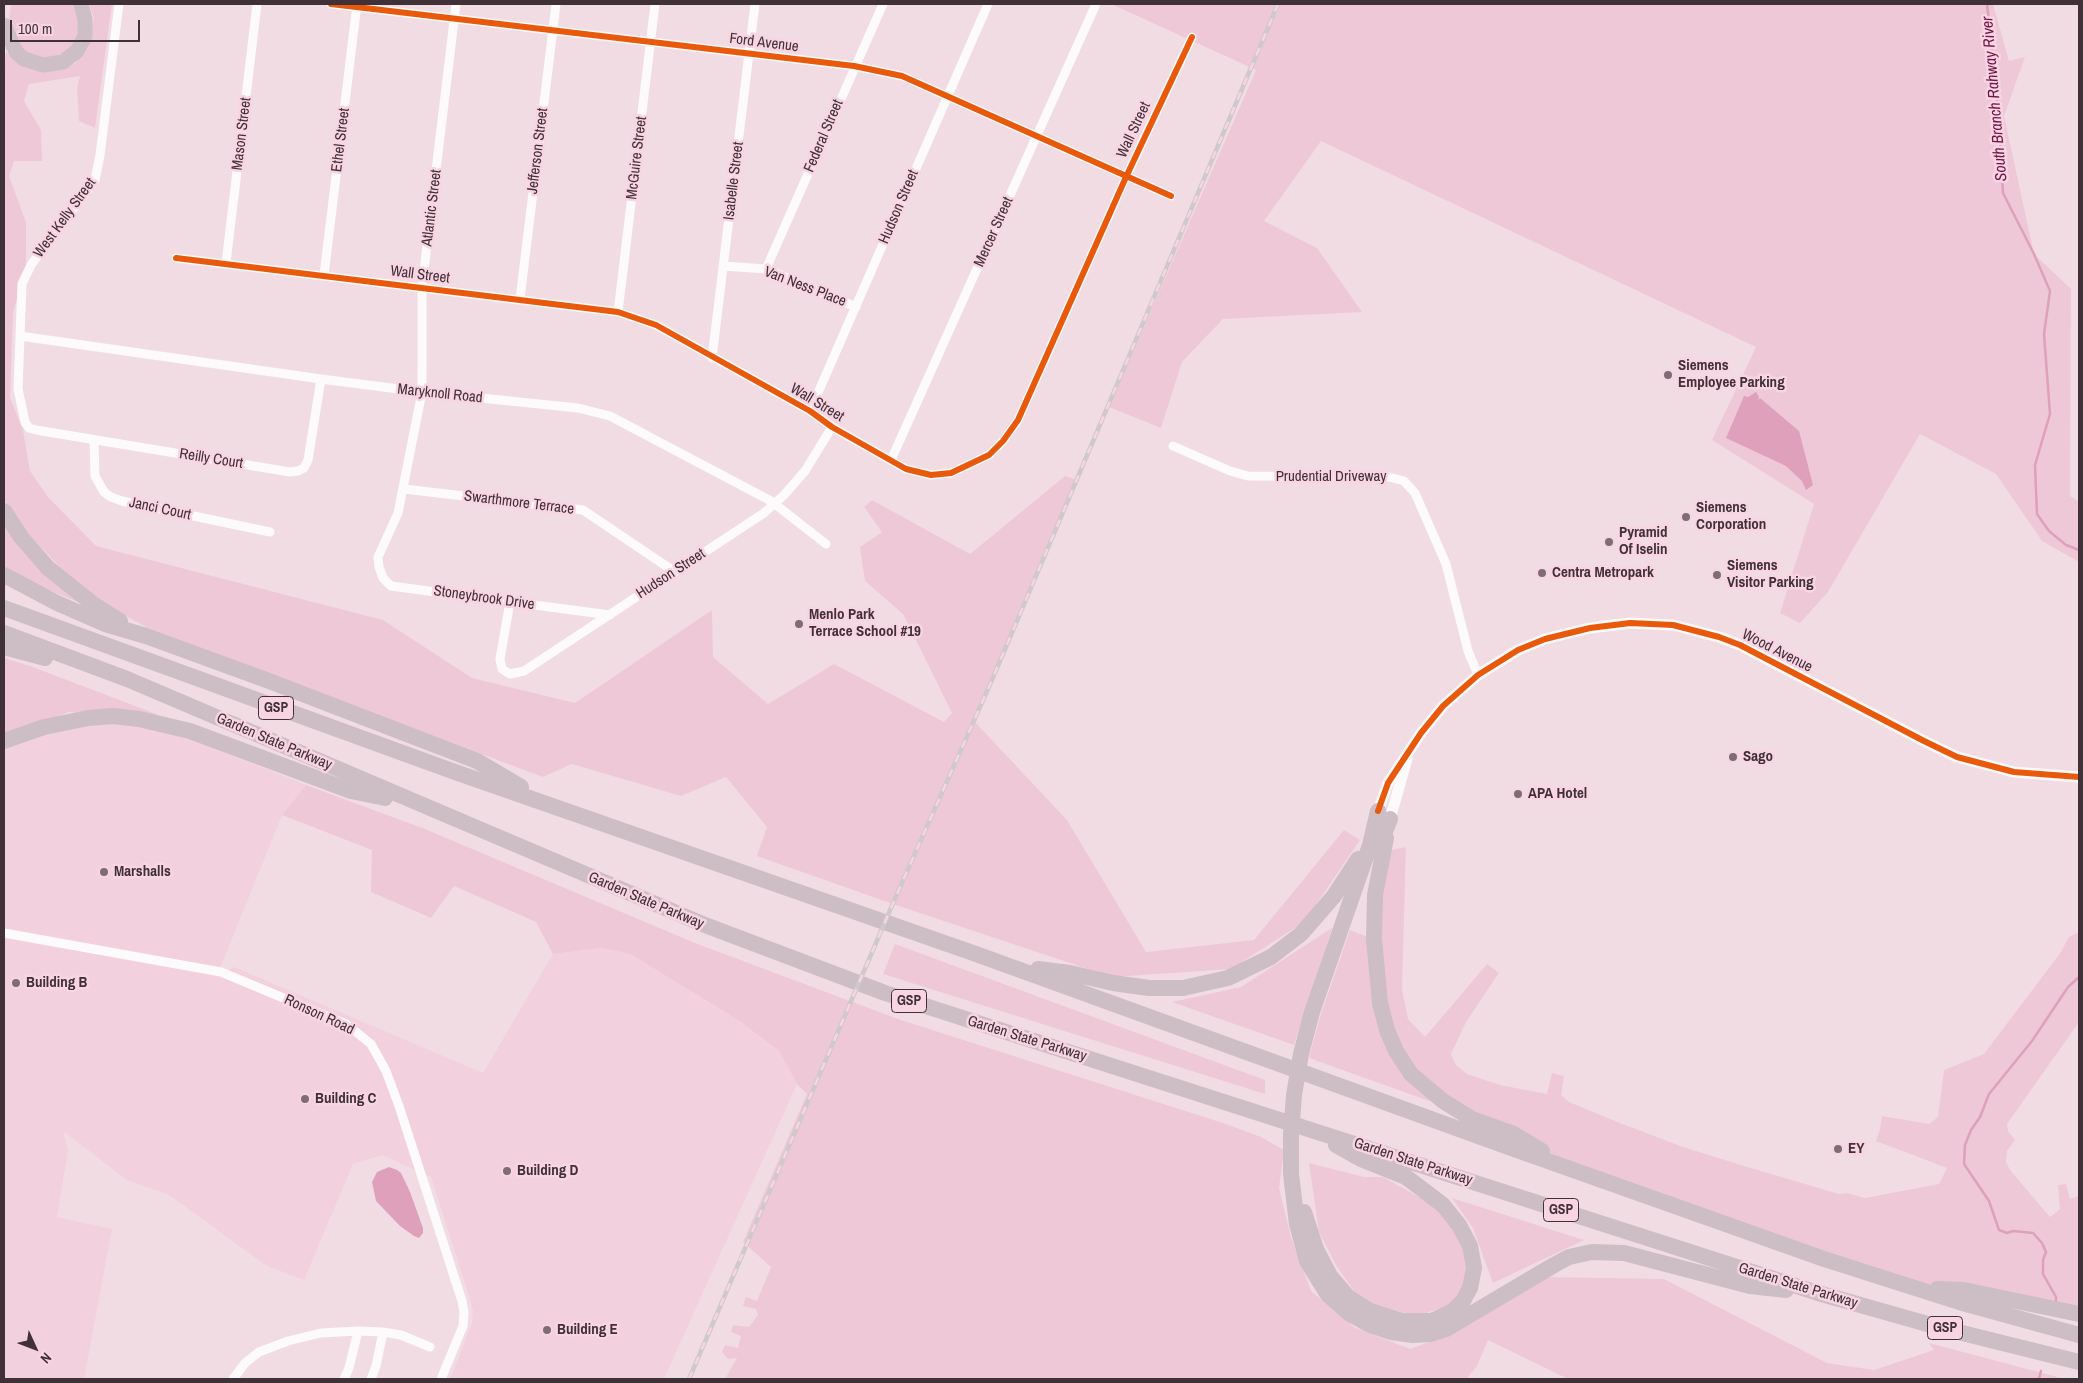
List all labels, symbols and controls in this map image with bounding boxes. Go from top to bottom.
scale bar [12,10,142,42]
water label: South Branch Rahway River [1978,16,2012,182]
text: 100 m [18,18,52,39]
street label: Ford Avenue [728,30,800,56]
street label: Mason Street [229,97,255,171]
street label: Federal Street [801,97,847,175]
street label: Wall Street [1113,99,1155,161]
street label: Ethel Street [328,107,354,173]
street label: Jefferson Street [524,107,552,195]
street label: McGuire Street [623,116,651,200]
street label: Isabelle Street [720,141,748,221]
street label: Hudson Street [875,167,923,247]
street label: Atlantic Street [418,169,446,247]
street label: West Kelly Street [30,175,100,261]
street label: Mercer Street [971,194,1017,270]
street label: Wall Street [389,262,451,288]
street label: Van Ness Place [761,263,849,311]
place label: Siemens Employee Parking [1678,357,1785,392]
marker: Siemens Employee Parking [1662,369,1674,381]
street label: Wall Street [787,380,847,426]
street label: Maryknoll Road [397,381,483,407]
street label: Reilly Court [178,445,244,473]
street label: Prudential Driveway [1276,468,1386,486]
street label: Swarthmore Terrace [463,487,575,519]
street label: Janci Court [127,494,193,524]
place label: Siemens Corporation [1696,499,1766,534]
marker: Siemens Corporation [1680,511,1692,523]
place label: Pyramid Of Iselin [1619,524,1668,559]
marker: Pyramid Of Iselin [1603,536,1615,548]
street label: Hudson Street [633,545,709,603]
place label: Siemens Visitor Parking [1727,557,1814,592]
place label: Centra Metropark [1552,564,1654,582]
marker: Centra Metropark [1536,567,1548,579]
marker: Siemens Visitor Parking [1711,569,1723,581]
street label: Stoneybrook Drive [432,582,536,614]
place label: Menlo Park Terrace School #19 [809,606,921,641]
marker: Menlo Park Terrace School #19 [793,618,805,630]
street label: Wood Avenue [1739,626,1815,676]
road number: GSP [258,696,294,720]
street label: Garden State Parkway [214,710,334,774]
place label: Sago [1743,748,1773,766]
marker: Sago [1727,751,1739,763]
place label: APA Hotel [1528,785,1587,803]
marker: APA Hotel [1512,788,1524,800]
place label: Marshalls [114,863,171,881]
marker: Marshalls [98,866,110,878]
street label: Garden State Parkway [586,869,706,933]
place label: Building B [26,974,87,992]
marker: Building B [10,977,22,989]
road number: GSP [892,989,926,1012]
street label: Ronson Road [281,991,357,1039]
street label: Garden State Parkway [965,1012,1089,1066]
place label: Building C [315,1090,376,1108]
marker: Building C [299,1093,311,1105]
street label: Garden State Parkway [1351,1134,1475,1190]
place label: EY [1848,1140,1864,1158]
marker: EY [1832,1143,1844,1155]
place label: Building D [517,1162,578,1180]
marker: Building D [501,1165,513,1177]
road number: GSP [1544,1198,1578,1222]
street label: Garden State Parkway [1736,1259,1860,1313]
road number: GSP [1928,1316,1962,1340]
place label: Building E [557,1321,618,1339]
north arrow [10,1323,60,1373]
marker: Building E [541,1324,553,1336]
text: N [37,1349,55,1367]

